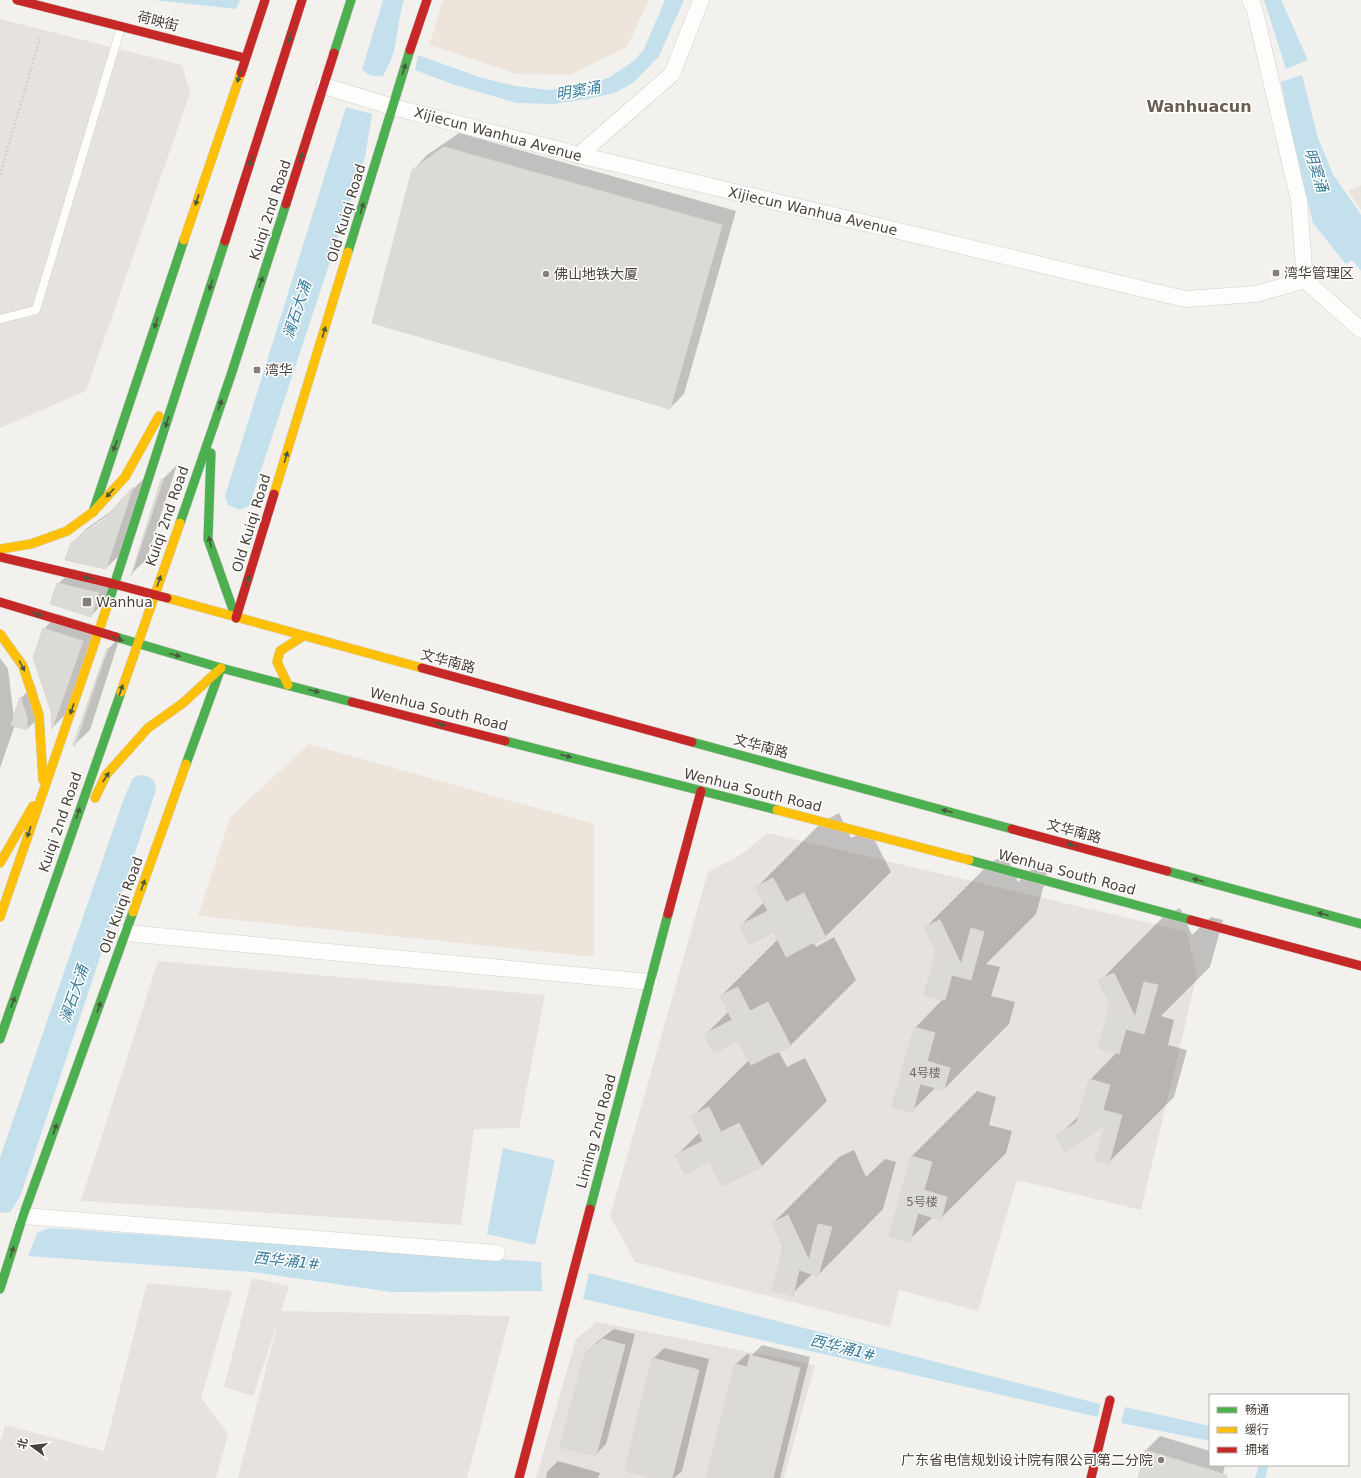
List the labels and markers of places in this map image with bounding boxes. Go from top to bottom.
place label: 湾华管理区 [1284,265,1354,281]
place label: 佛山地铁大厦 [554,266,638,282]
marker: 湾华管理区 [1271,268,1281,278]
marker: 佛山地铁大厦 [541,269,551,279]
place label: 湾华 [265,362,293,378]
marker: 湾华 [252,365,262,375]
place label: Wanhua [96,594,153,610]
marker: Wanhua [81,596,93,608]
place label: 广东省电信规划设计院有限公司第二分院 [901,1452,1153,1468]
marker: 广东省电信规划设计院有限公司第二分院 [1156,1455,1166,1465]

